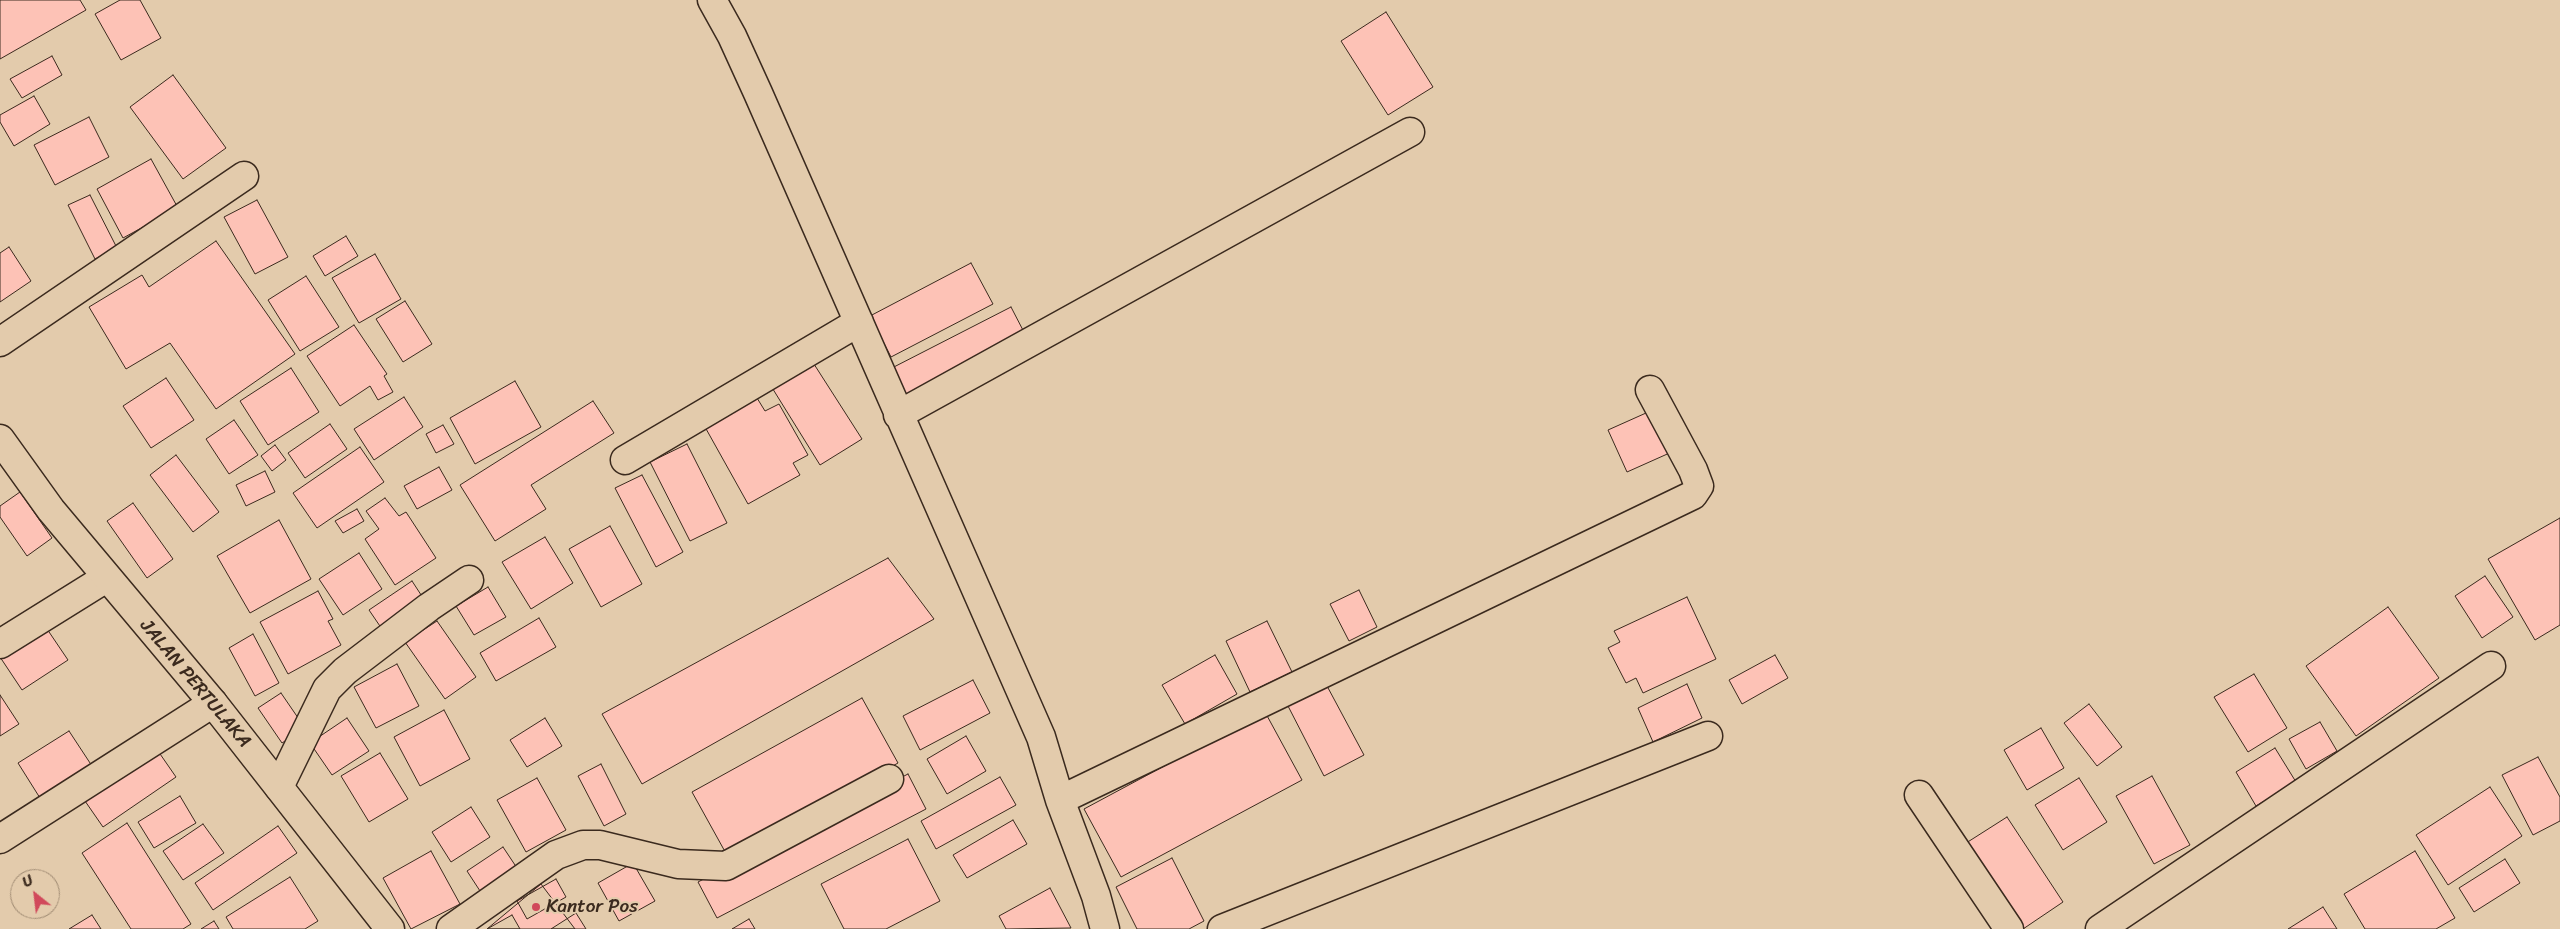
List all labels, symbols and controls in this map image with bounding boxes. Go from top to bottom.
street label: JALAN PERTULAKA [135,615,255,753]
text: U [18,868,38,895]
north arrow [10,869,60,919]
place label: Kantor Pos [546,896,638,918]
marker: Kantor Pos [530,901,542,913]

